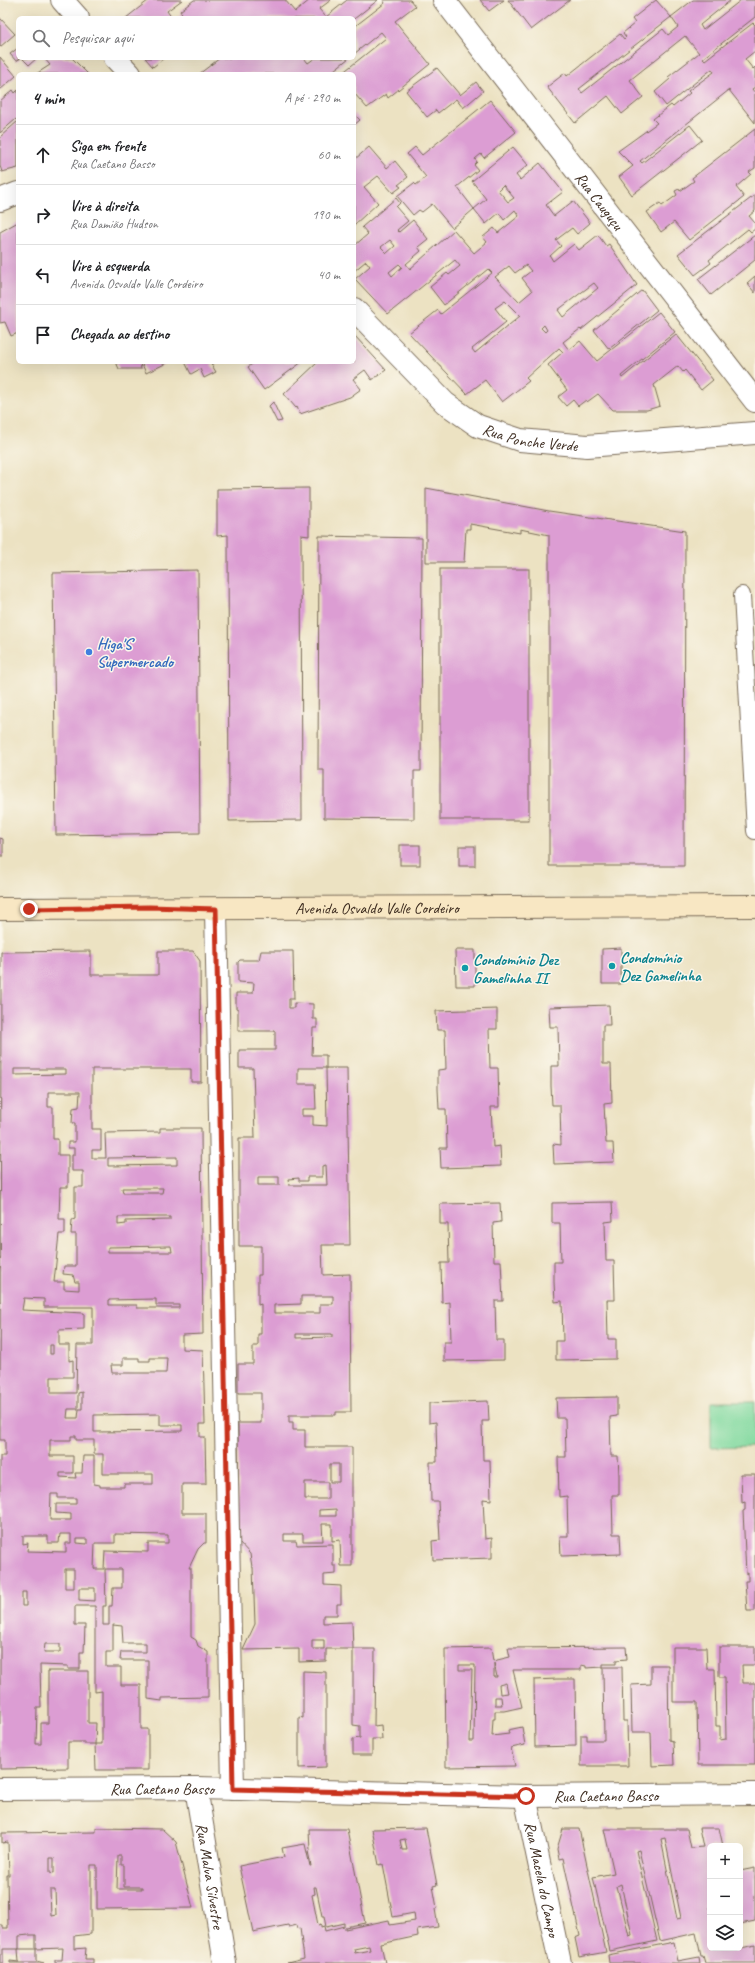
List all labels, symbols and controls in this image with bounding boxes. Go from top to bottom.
search box [16,16,356,60]
icon: search [30,27,52,49]
text: Pesquisar aqui [62,29,133,48]
text: 4 min [32,88,65,109]
text: A pé · 290 m [284,90,340,106]
text: Siga em frente [70,137,146,156]
icon: ahead [32,144,54,166]
text: 60 m [318,147,340,163]
text: Rua Caetano Basso [70,156,155,172]
street label: Rua Cauguçu [570,168,628,235]
text: Vire à direita [70,197,139,216]
icon: right [32,204,54,226]
text: 190 m [312,207,340,223]
text: Rua Damião Hudson [70,216,158,232]
text: Vire à esquerda [70,257,149,276]
icon: left [32,264,54,286]
text: 40 m [318,267,340,283]
text: Avenida Osvaldo Valle Cordeiro [70,276,203,292]
icon: arrive [32,324,54,346]
text: Chegada ao destino [70,325,169,344]
street label: Rua Ponche Verde [480,419,580,456]
place label: Higa'S Supermercado [97,634,175,672]
marker: Higa'S Supermercado [84,647,94,657]
street label: Avenida Osvaldo Valle Cordeiro [295,898,461,919]
route end [20,900,38,918]
place label: Condomínio Dez Gamelinha [620,948,702,986]
place label: Condomínio Dez Gamelinha II [473,950,560,988]
marker: Condomínio Dez Gamelinha [607,961,617,971]
marker: Condomínio Dez Gamelinha II [460,963,470,973]
street label: Rua Caetano Basso [110,1779,217,1799]
street label: Rua Caetano Basso [554,1786,660,1807]
route start [517,1787,535,1805]
street label: Rua Macela do Campo [520,1820,564,1941]
street label: Rua Malva Silvestre [191,1822,228,1932]
map controls [707,1843,743,1951]
button: + [707,1843,743,1879]
button: − [707,1879,743,1915]
button: layers [707,1915,743,1951]

